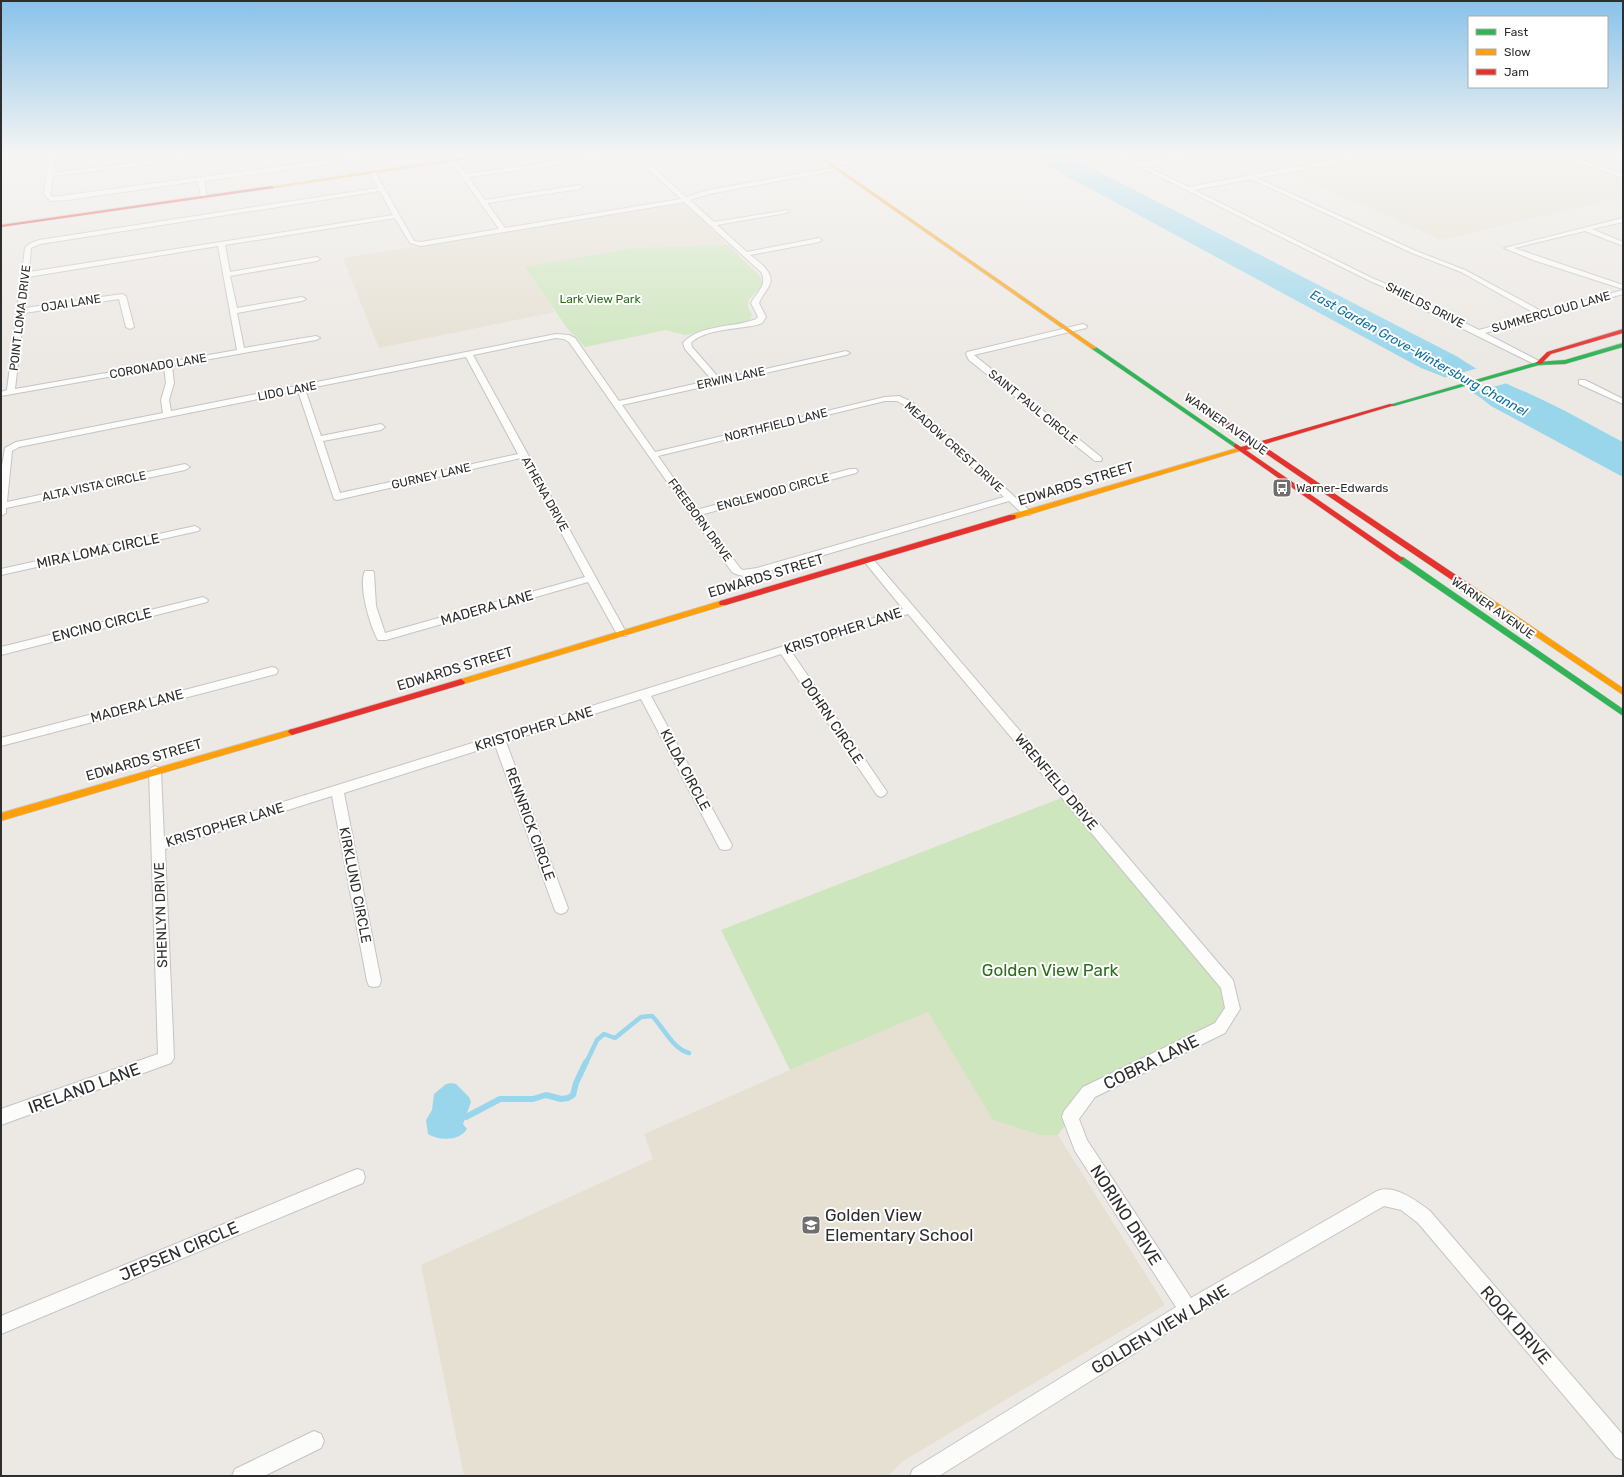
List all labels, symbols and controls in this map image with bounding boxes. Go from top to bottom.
legend [1468,16,1608,88]
text: Fast [1504,25,1528,39]
text: Slow [1504,45,1531,59]
text: Jam [1504,65,1529,79]
street label: POINT LOMA DRIVE [7,264,33,372]
street label: SHIELDS DRIVE [1383,279,1467,331]
water label: East Garden Grove-Wintersburg Channel [1307,287,1531,420]
street label: SUMMERCLOUD LANE [1490,288,1612,336]
street label: OJAI LANE [40,291,102,315]
park label: Lark View Park [559,292,641,306]
street label: CORONADO LANE [108,351,208,381]
street label: ERWIN LANE [696,364,766,392]
street label: SAINT PAUL CIRCLE [986,367,1080,447]
street label: LIDO LANE [256,378,318,404]
street label: WARNER AVENUE [1182,390,1270,458]
street label: MEADOW CREST DRIVE [902,399,1006,495]
street label: NORTHFIELD LANE [723,405,829,445]
street label: ATHENA DRIVE [519,454,571,534]
street label: EDWARDS STREET [1016,458,1136,510]
street label: GURNEY LANE [390,460,472,492]
street label: ALTA VISTA CIRCLE [41,468,147,504]
street label: ENGLEWOOD CIRCLE [715,470,831,514]
street label: FREEBORN DRIVE [665,476,735,564]
bus stop icon: Warner-Edwards [1271,477,1293,499]
place label: Warner-Edwards [1296,481,1388,495]
street label: MIRA LOMA CIRCLE [35,530,161,572]
street label: EDWARDS STREET [706,550,826,602]
street label: WARNER AVENUE [1449,574,1537,642]
street label: MADERA LANE [439,587,535,629]
street label: ENCINO CIRCLE [50,604,154,646]
street label: KRISTOPHER LANE [782,604,904,658]
street label: EDWARDS STREET [395,643,515,695]
street label: DOHRN CIRCLE [797,675,867,767]
street label: MADERA LANE [89,685,185,727]
street label: KRISTOPHER LANE [473,703,595,755]
street label: KILDA CIRCLE [656,726,714,814]
street label: WRENFIELD DRIVE [1011,730,1101,834]
street label: EDWARDS STREET [84,735,204,785]
street label: RENNRICK CIRCLE [502,765,558,883]
street label: KRISTOPHER LANE [164,799,286,851]
street label: KIRKLUND CIRCLE [335,825,375,945]
street label: SHENLYN DRIVE [151,862,171,968]
park label: Golden View Park [982,960,1118,980]
street label: COBRA LANE [1100,1030,1202,1094]
street label: IRELAND LANE [25,1058,143,1118]
street label: NORINO DRIVE [1086,1161,1166,1269]
place label: Golden View Elementary School [825,1205,973,1245]
school or university icon: Golden View Elementary School [800,1214,822,1236]
street label: JEPSEN CIRCLE [117,1217,241,1285]
street label: GOLDEN VIEW LANE [1088,1280,1232,1378]
street label: ROOK DRIVE [1477,1282,1555,1368]

